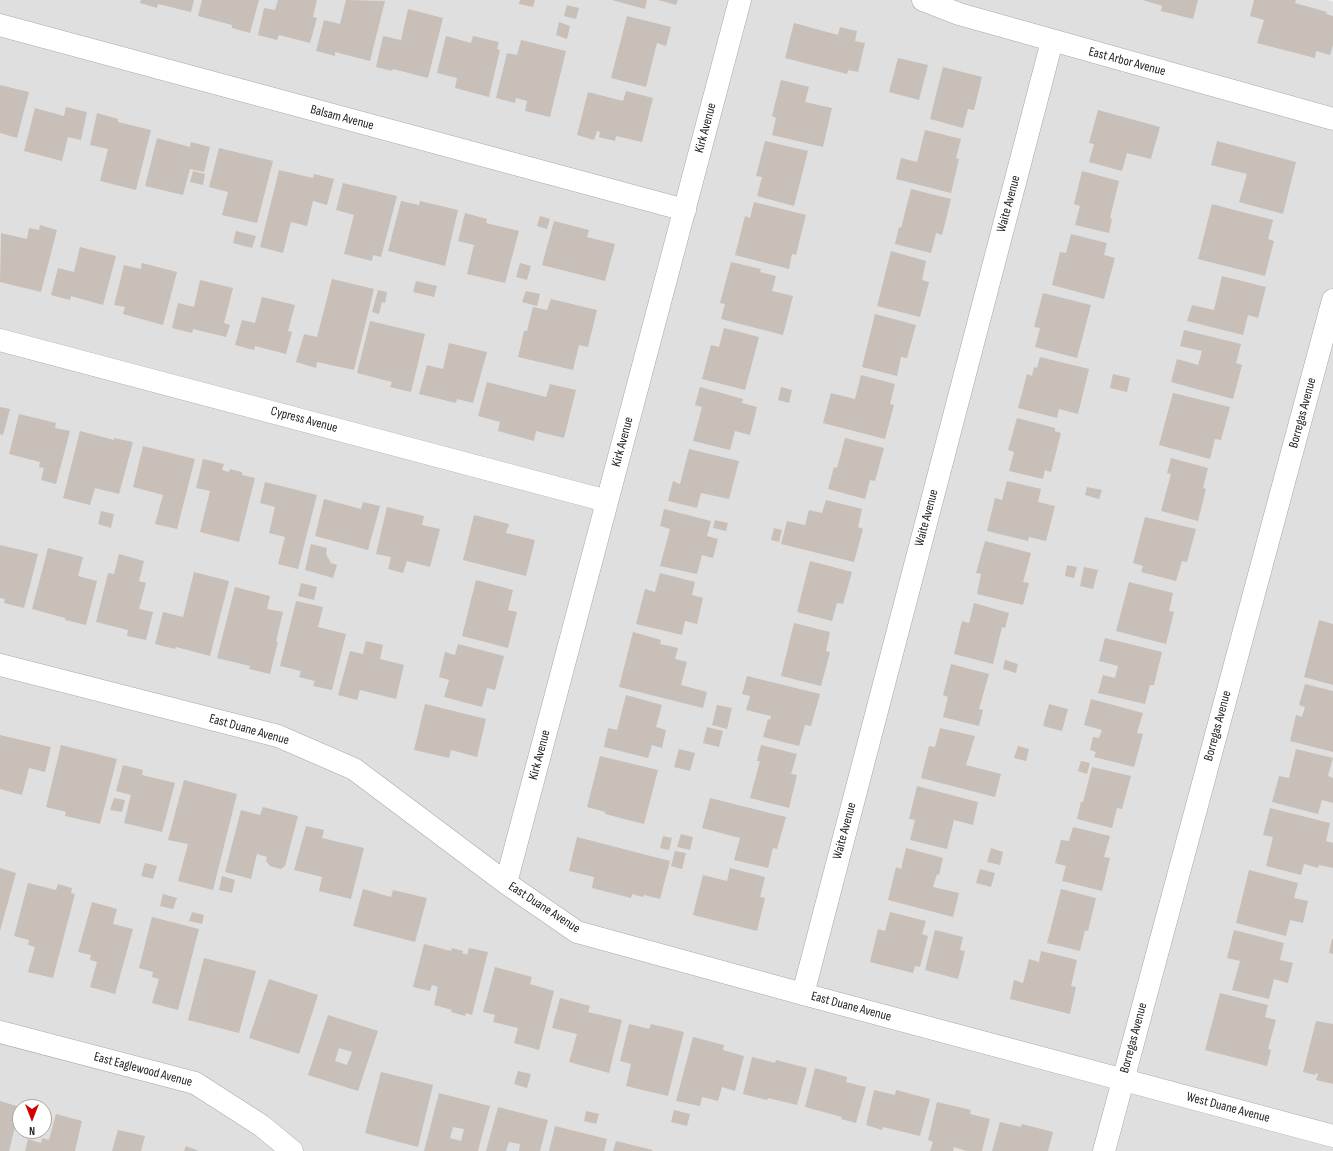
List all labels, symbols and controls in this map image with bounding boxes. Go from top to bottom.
street label: East Arbor Avenue [1087,44,1167,80]
street label: Kirk Avenue [692,101,720,155]
street label: Balsam Avenue [309,102,375,134]
street label: Waite Avenue [994,174,1024,234]
street label: Borregas Avenue [1286,376,1320,450]
street label: Cypress Avenue [269,404,339,436]
street label: Kirk Avenue [609,415,637,469]
street label: Waite Avenue [912,488,942,548]
street label: Borregas Avenue [1201,689,1235,763]
street label: East Duane Avenue [207,711,291,749]
street label: Kirk Avenue [526,728,554,782]
street label: Waite Avenue [830,801,860,861]
street label: East Duane Avenue [505,879,583,937]
street label: East Duane Avenue [809,989,893,1025]
street label: Borregas Avenue [1117,1001,1151,1075]
street label: East Eaglewood Avenue [92,1049,194,1091]
street label: West Duane Avenue [1185,1089,1271,1127]
north arrow [12,1099,52,1139]
text: N [29,1124,35,1137]

